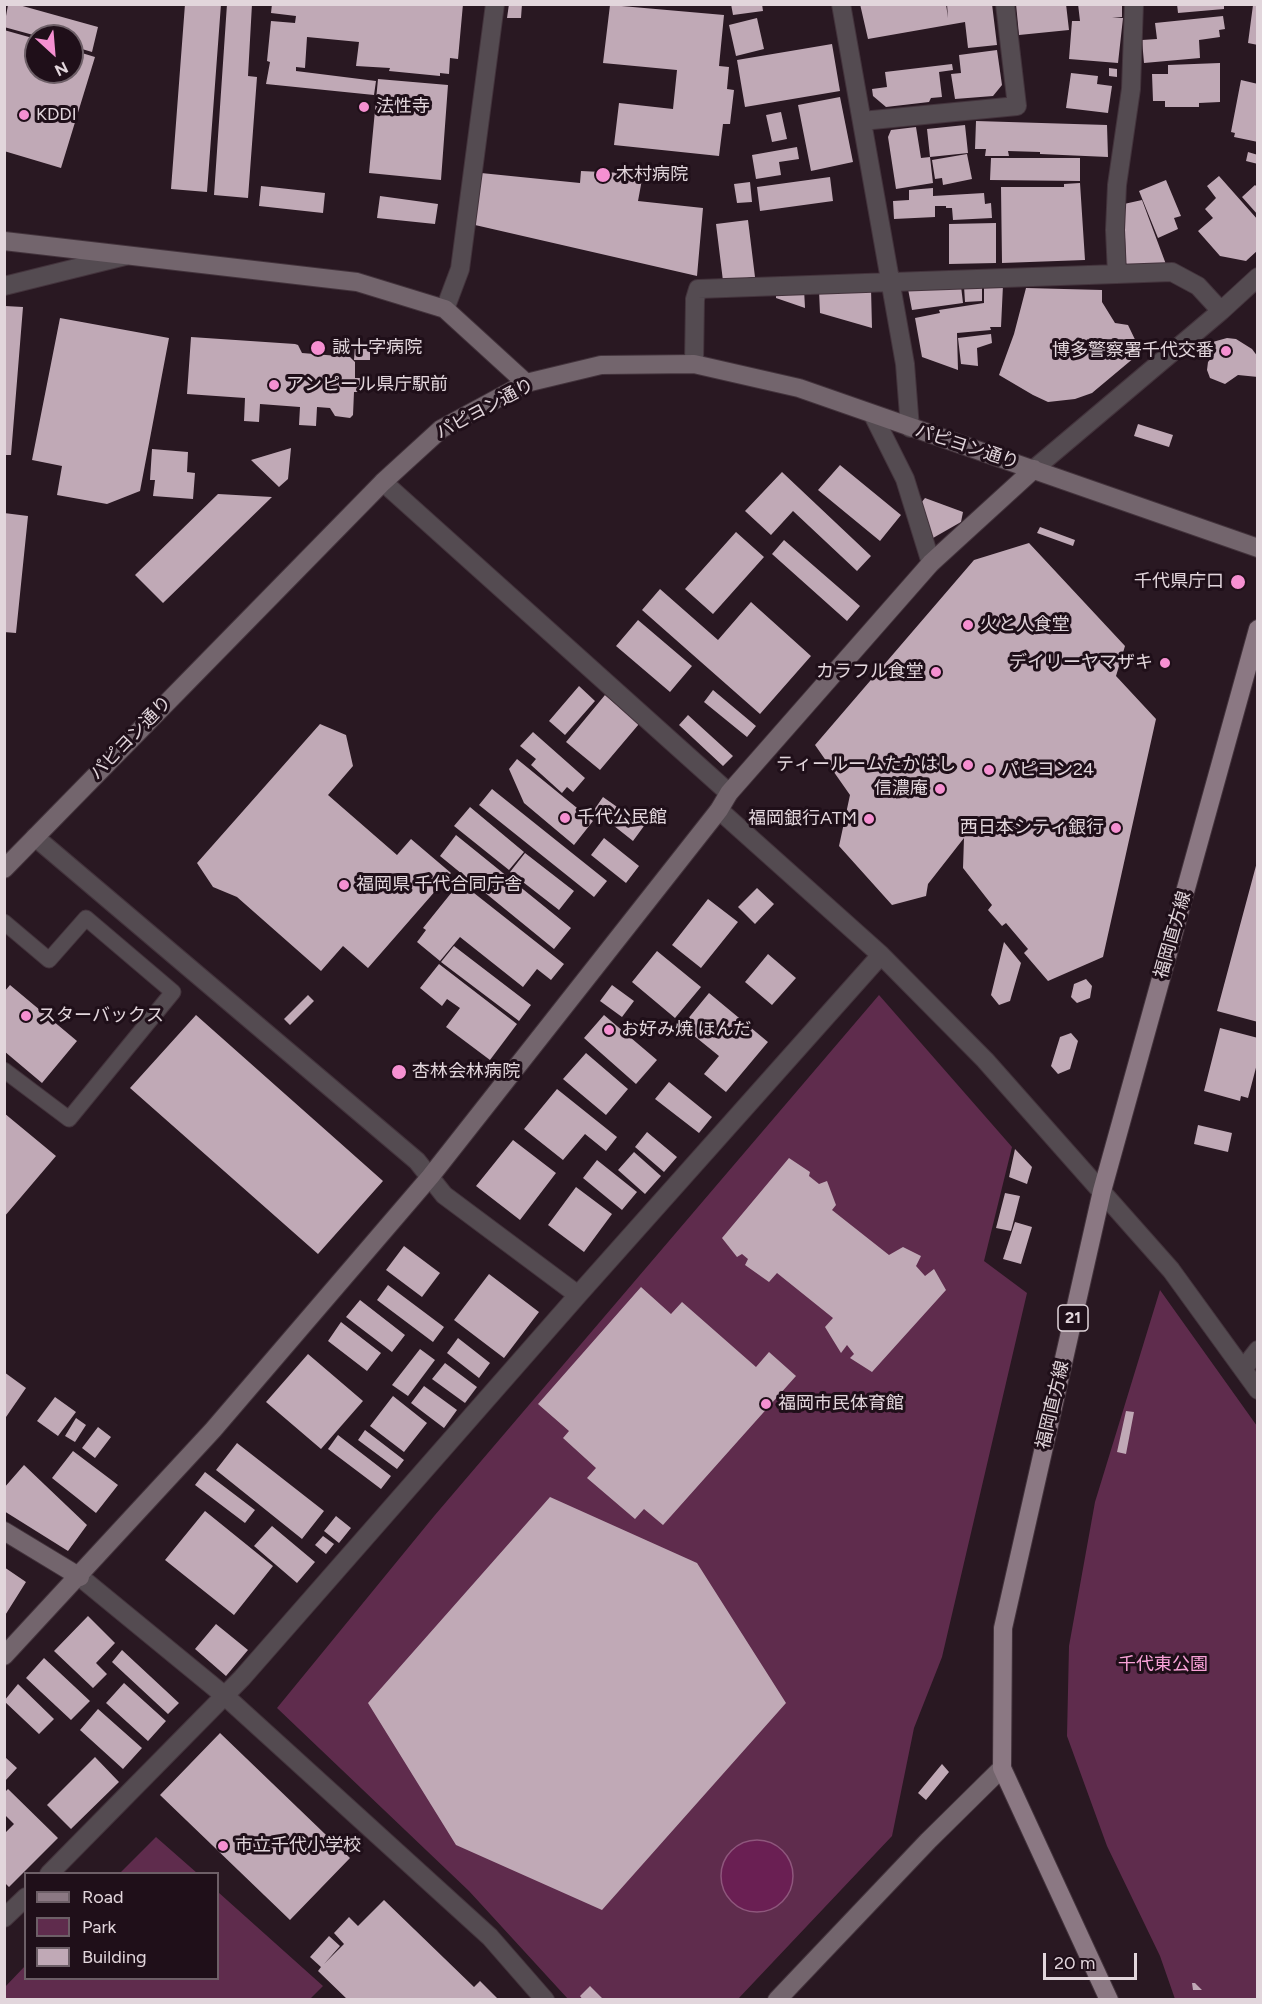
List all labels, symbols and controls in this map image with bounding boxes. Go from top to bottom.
north arrow [24,24,84,84]
text: N [52,58,71,80]
place label: 法性寺 [376,96,430,118]
marker: 法性寺 [357,100,371,114]
place label: KDDI [36,104,77,126]
marker: KDDI [17,108,31,122]
place label: 木村病院 [616,164,688,186]
marker: 木村病院 [594,166,612,184]
place label: 誠十字病院 [332,337,422,359]
marker: 誠十字病院 [309,339,327,357]
place label: 博多警察署千代交番 [1052,340,1214,362]
marker: 博多警察署千代交番 [1219,344,1233,358]
place label: アンピール県庁駅前 [286,374,448,396]
street label: パピヨン通り [432,374,538,444]
marker: アンピール県庁駅前 [267,378,281,392]
street label: パピヨン通り [912,420,1022,474]
place label: 千代県庁口 [1134,571,1224,593]
marker: 千代県庁口 [1229,573,1247,591]
place label: 火と人食堂 [980,614,1070,636]
marker: 火と人食堂 [961,618,975,632]
place label: デイリーヤマザキ [1009,652,1153,674]
marker: デイリーヤマザキ [1158,656,1172,670]
place label: カラフル食堂 [816,661,924,683]
marker: カラフル食堂 [929,665,943,679]
street label: パピヨン通り [86,692,176,784]
place label: ティールームたかはし [776,754,956,776]
marker: ティールームたかはし [961,758,975,772]
place label: パピヨン24 [1001,759,1094,781]
marker: パピヨン24 [982,763,996,777]
place label: 信濃庵 [874,778,928,800]
marker: 信濃庵 [933,782,947,796]
place label: 千代公民館 [577,807,667,829]
place label: 福岡銀行ATM [748,808,857,830]
marker: 千代公民館 [558,811,572,825]
marker: 福岡銀行ATM [862,812,876,826]
place label: 西日本シティ銀行 [960,817,1104,839]
marker: 西日本シティ銀行 [1109,821,1123,835]
place label: 福岡県 千代合同庁舎 [356,874,522,896]
marker: 福岡県 千代合同庁舎 [337,878,351,892]
street label: 福岡直方線 [1150,889,1196,981]
place label: スターバックス [38,1005,164,1027]
marker: スターバックス [19,1009,33,1023]
place label: お好み焼 ほんだ [621,1019,751,1041]
marker: お好み焼 ほんだ [602,1023,616,1037]
place label: 杏林会林病院 [412,1061,520,1083]
marker: 杏林会林病院 [390,1063,408,1081]
road number: 21 [1058,1305,1088,1331]
street label: 福岡直方線 [1032,1359,1074,1451]
place label: 福岡市民体育館 [778,1393,904,1415]
marker: 福岡市民体育館 [759,1397,773,1411]
park label: 千代東公園 [1118,1654,1208,1676]
place label: 市立千代小学校 [235,1835,361,1857]
marker: 市立千代小学校 [216,1839,230,1853]
legend [24,1872,219,1980]
text: Road [82,1886,123,1908]
text: Park [82,1916,116,1938]
scale bar [1046,1941,1140,1979]
text: Building [82,1946,147,1968]
text: 20 m [1054,1952,1095,1974]

